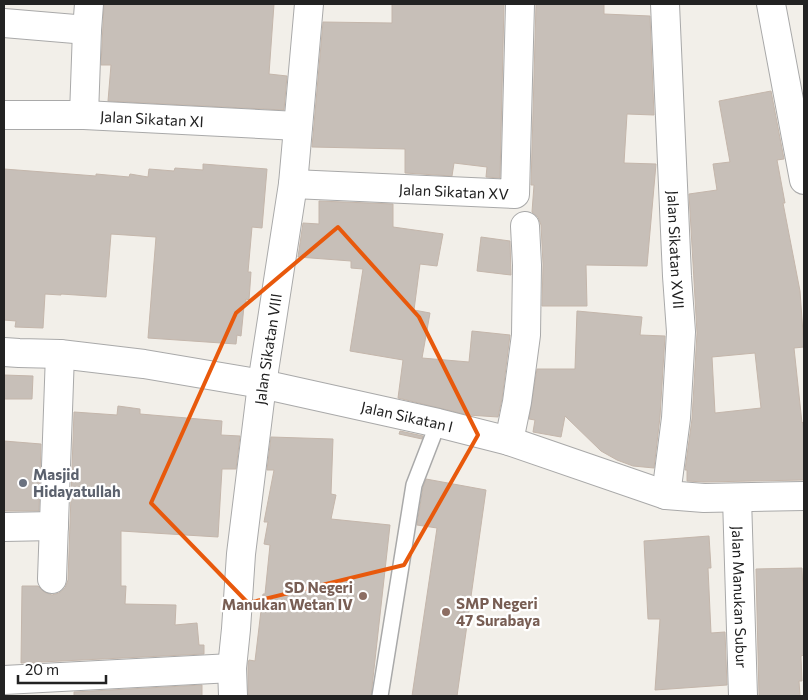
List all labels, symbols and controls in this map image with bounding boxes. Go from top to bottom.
street label: Jalan Sikatan XI [100,107,204,130]
street label: Jalan Sikatan XV [398,180,509,203]
street label: Jalan Sikatan XVII [664,190,688,310]
street label: Jalan Sikatan VIII [251,292,285,406]
street label: Jalan Sikatan I [359,397,455,435]
place label: Masjid Hidayatullah [33,465,121,500]
marker: Masjid Hidayatullah [17,477,29,489]
street label: Jalan Manukan Subur [729,526,751,668]
place label: SD Negeri Manukan Wetan IV [222,578,353,613]
marker: SD Negeri Manukan Wetan IV [357,590,369,602]
place label: SMP Negeri 47 Surabaya [456,594,540,629]
marker: SMP Negeri 47 Surabaya [440,606,452,618]
scale bar [18,652,105,684]
text: 20 m [25,660,59,678]

